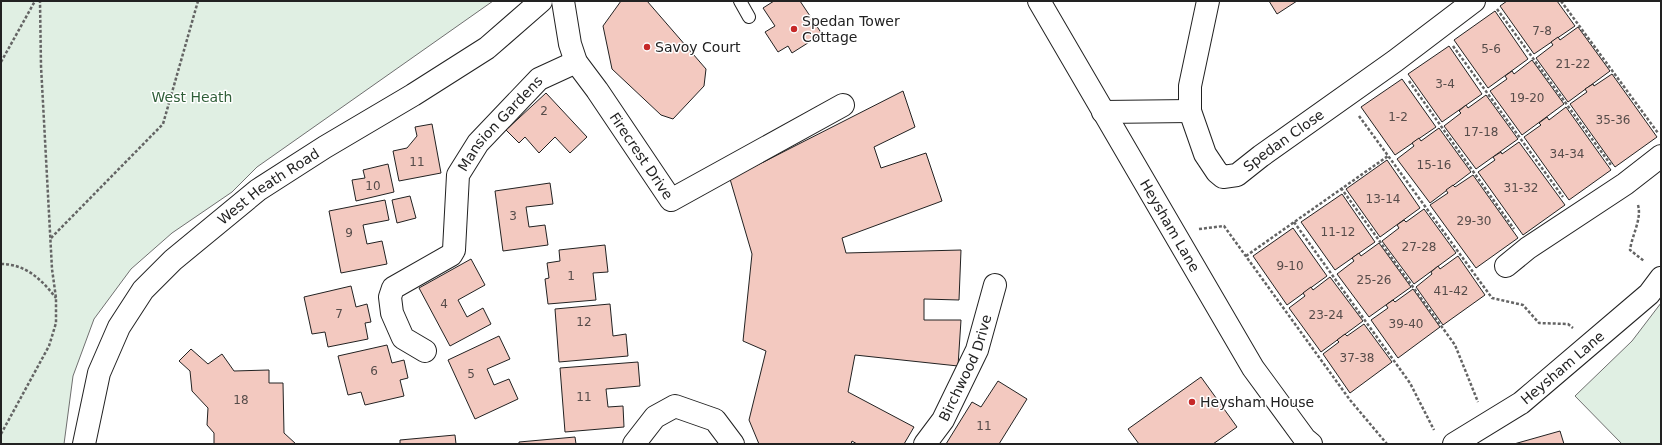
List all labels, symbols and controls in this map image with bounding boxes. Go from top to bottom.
place label: Spedan Tower Cottage [802,13,900,45]
marker: Spedan Tower Cottage [789,24,799,34]
house number: 7-8 [1532,24,1552,38]
place label: Savoy Court [655,39,741,55]
marker: Savoy Court [642,42,652,52]
house number: 5-6 [1481,42,1501,56]
house number: 21-22 [1556,57,1590,71]
street label: Mansion Gardens [455,72,546,174]
house number: 3-4 [1435,77,1455,91]
park label: West Heath [152,89,232,105]
house number: 19-20 [1510,91,1544,105]
house number: 2 [540,104,548,118]
street label: Spedan Close [1240,106,1327,175]
street label: Firecrest Drive [606,109,676,202]
house number: 1-2 [1388,110,1408,124]
house number: 35-36 [1596,113,1630,127]
house number: 17-18 [1464,125,1498,139]
street label: West Heath Road [215,145,322,228]
house number: 34-34 [1550,147,1584,161]
house number: 11 [409,155,425,169]
house number: 15-16 [1417,158,1451,172]
street label: Heysham Lane [1137,177,1203,275]
house number: 10 [365,179,381,193]
house number: 31-32 [1504,181,1538,195]
house number: 13-14 [1366,192,1400,206]
house number: 3 [509,209,517,223]
house number: 29-30 [1457,214,1491,228]
house number: 11-12 [1321,225,1355,239]
house number: 9 [345,226,353,240]
house number: 27-28 [1402,240,1436,254]
house number: 9-10 [1276,259,1304,273]
house number: 1 [567,269,575,283]
house number: 25-26 [1357,273,1391,287]
house number: 41-42 [1434,284,1468,298]
house number: 4 [440,297,448,311]
house number: 7 [335,307,343,321]
house number: 23-24 [1309,308,1343,322]
street label: Birchwood Drive [936,313,994,424]
house number: 12 [576,315,592,329]
house number: 39-40 [1389,317,1423,331]
street label: Heysham Lane [1518,328,1607,408]
house number: 37-38 [1340,351,1374,365]
house number: 6 [370,364,378,378]
house number: 5 [467,367,475,381]
house number: 11 [576,390,592,404]
house number: 18 [233,393,249,407]
place label: Heysham House [1200,394,1314,410]
marker: Heysham House [1187,397,1197,407]
house number: 11 [976,419,992,433]

